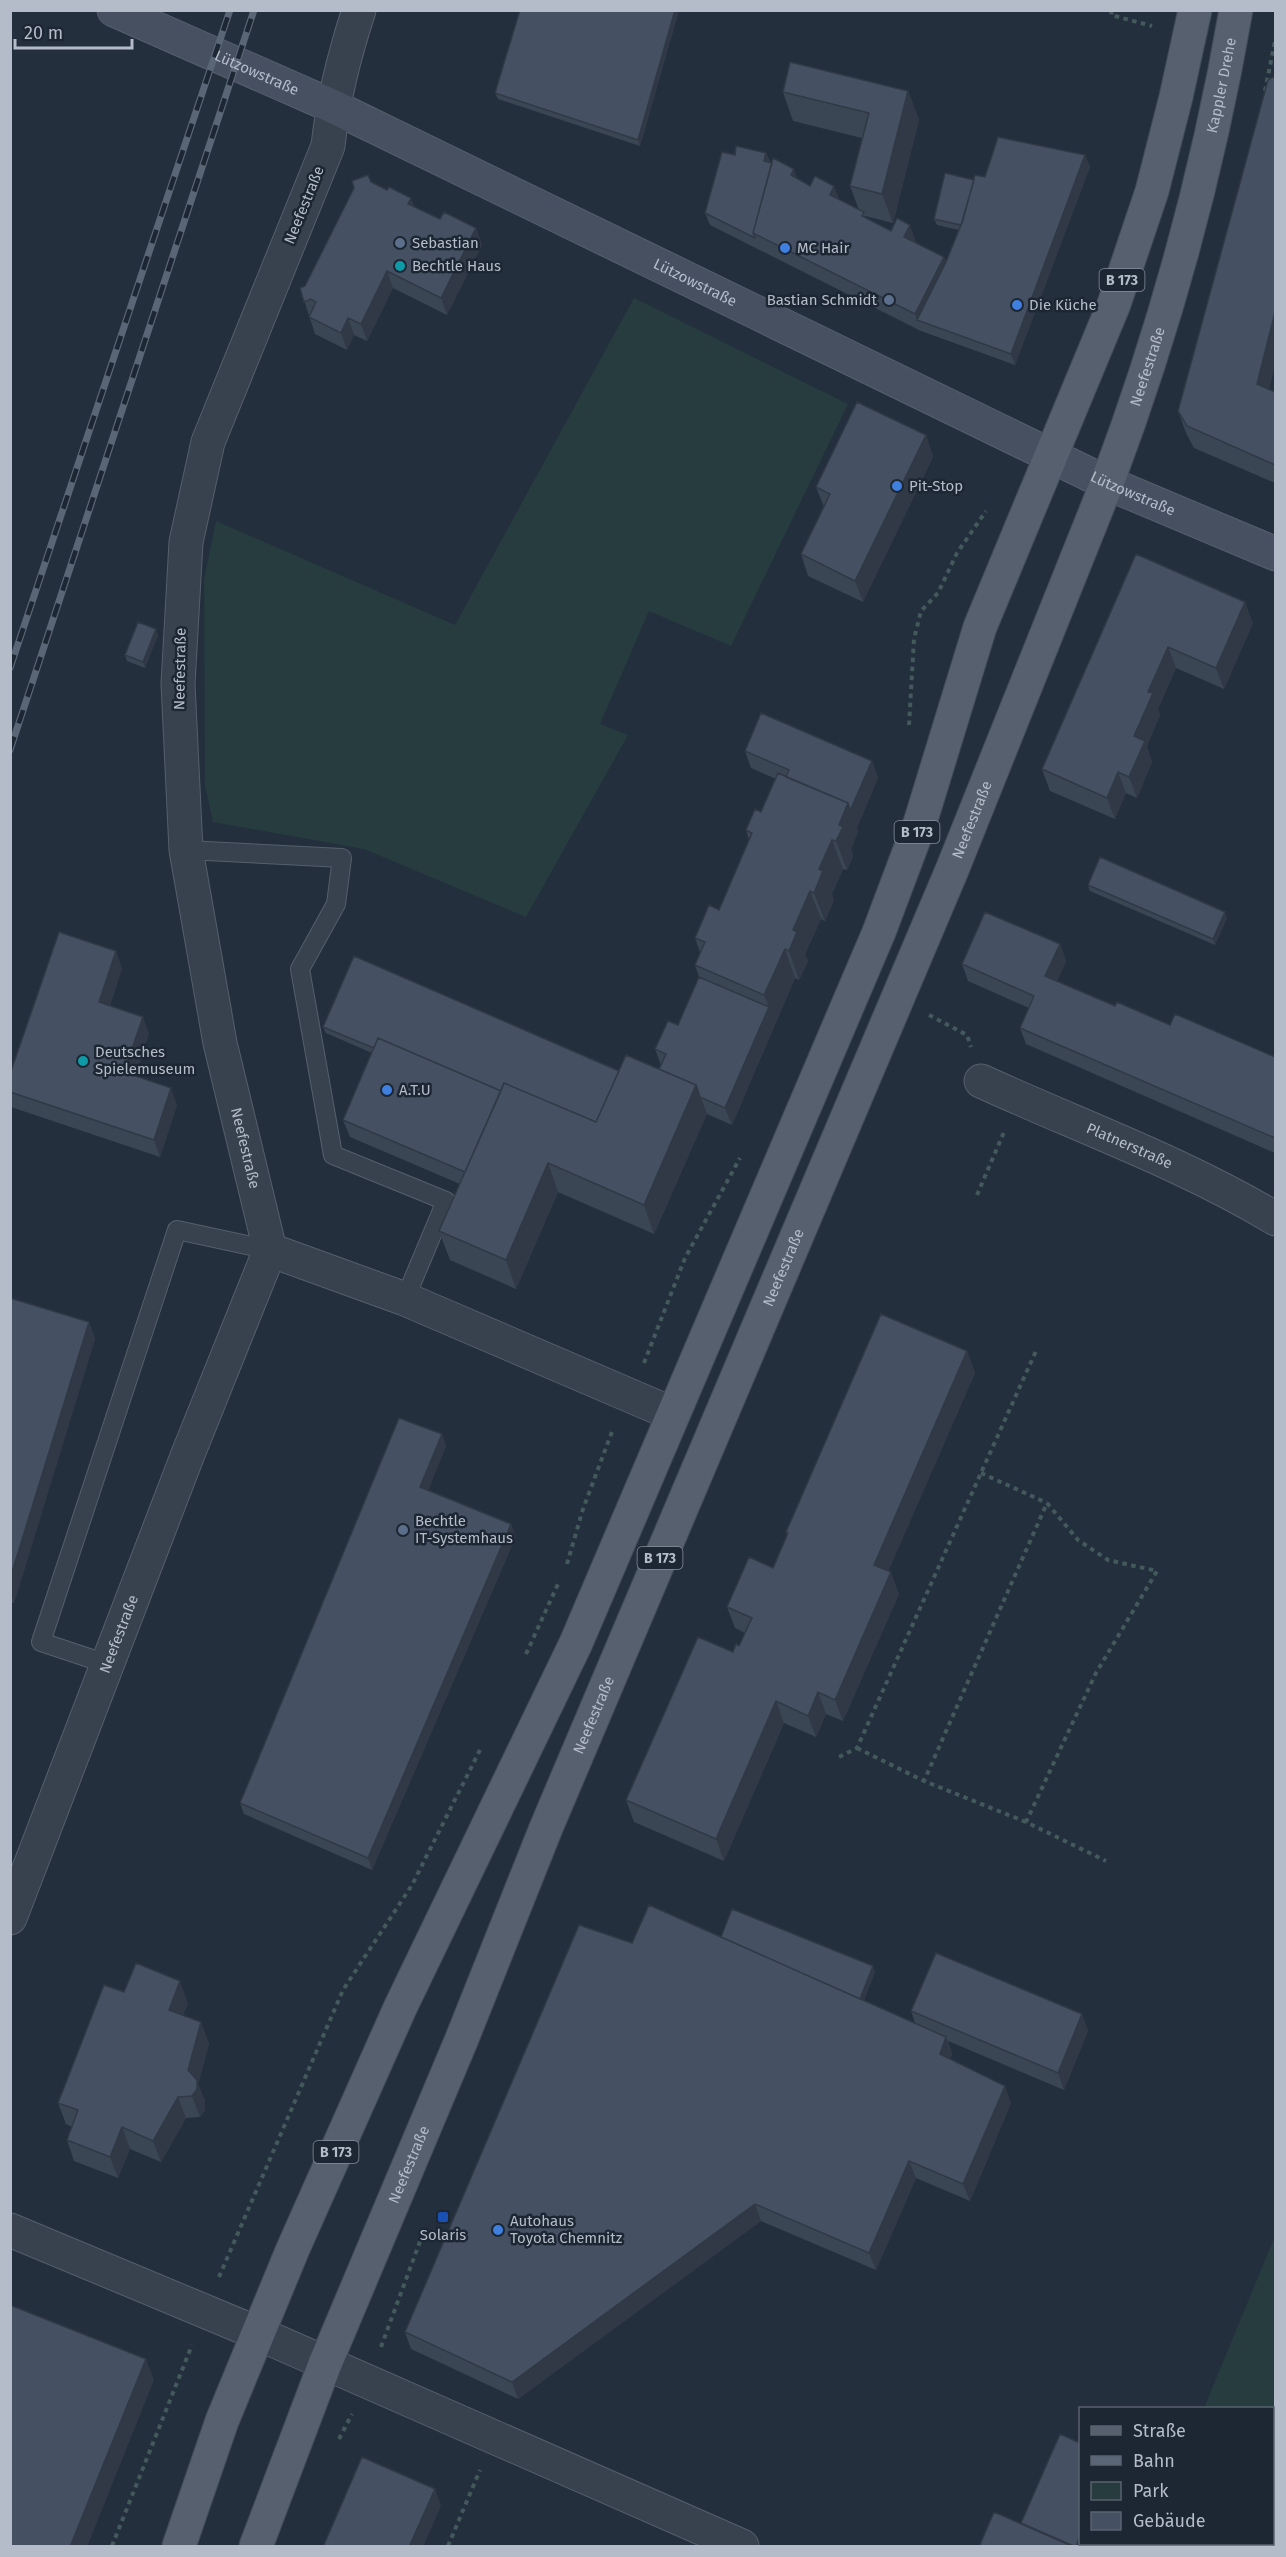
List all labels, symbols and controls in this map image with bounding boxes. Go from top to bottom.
scale bar [15,12,132,50]
text: 20 m [24,22,63,44]
street label: Kappler Drehe [1203,36,1240,135]
street label: Lützowstraße [212,46,302,99]
street label: Neefestraße [280,163,328,247]
place label: Sebastian [412,234,479,252]
marker: Sebastian [393,236,407,250]
place label: MC Hair [797,239,849,257]
marker: MC Hair [778,241,792,255]
street label: Lützowstraße [651,255,740,310]
place label: Bechtle Haus [412,257,501,275]
marker: Bechtle Haus [393,259,407,273]
road number: B 173 [1100,269,1144,291]
place label: Bastian Schmidt [767,291,878,309]
marker: Bastian Schmidt [882,293,896,307]
place label: Die Küche [1029,296,1097,314]
marker: Die Küche [1010,298,1024,312]
street label: Neefestraße [1126,325,1169,409]
street label: Lützowstraße [1088,467,1178,520]
place label: Pit-Stop [909,477,963,495]
marker: Pit-Stop [890,479,904,493]
street label: Neefestraße [170,628,190,710]
street label: Neefestraße [948,778,996,862]
road number: B 173 [894,821,940,843]
place label: Deutsches Spielemuseum [95,1043,195,1078]
marker: Deutsches Spielemuseum [76,1054,90,1068]
place label: A.T.U [399,1081,431,1099]
marker: A.T.U [380,1083,394,1097]
street label: Neefestraße [227,1106,264,1190]
street label: Platnerstraße [1084,1119,1175,1173]
street label: Neefestraße [759,1226,808,1309]
place label: Bechtle IT-Systemhaus [415,1512,513,1547]
marker: Bechtle IT-Systemhaus [396,1523,410,1537]
road number: B 173 [638,1547,682,1569]
street label: Neefestraße [96,1592,142,1676]
street label: Neefestraße [569,1674,618,1757]
street label: Neefestraße [385,2123,433,2206]
road number: B 173 [314,2141,358,2163]
marker: Solaris [436,2210,450,2224]
place label: Autohaus Toyota Chemnitz [510,2212,623,2247]
marker: Autohaus Toyota Chemnitz [491,2223,505,2237]
place label: Solaris [420,2226,466,2244]
legend [1079,2407,1274,2545]
text: Straße [1133,2420,1186,2442]
text: Bahn [1133,2450,1175,2472]
text: Park [1133,2480,1169,2502]
text: Gebäude [1133,2510,1206,2532]

